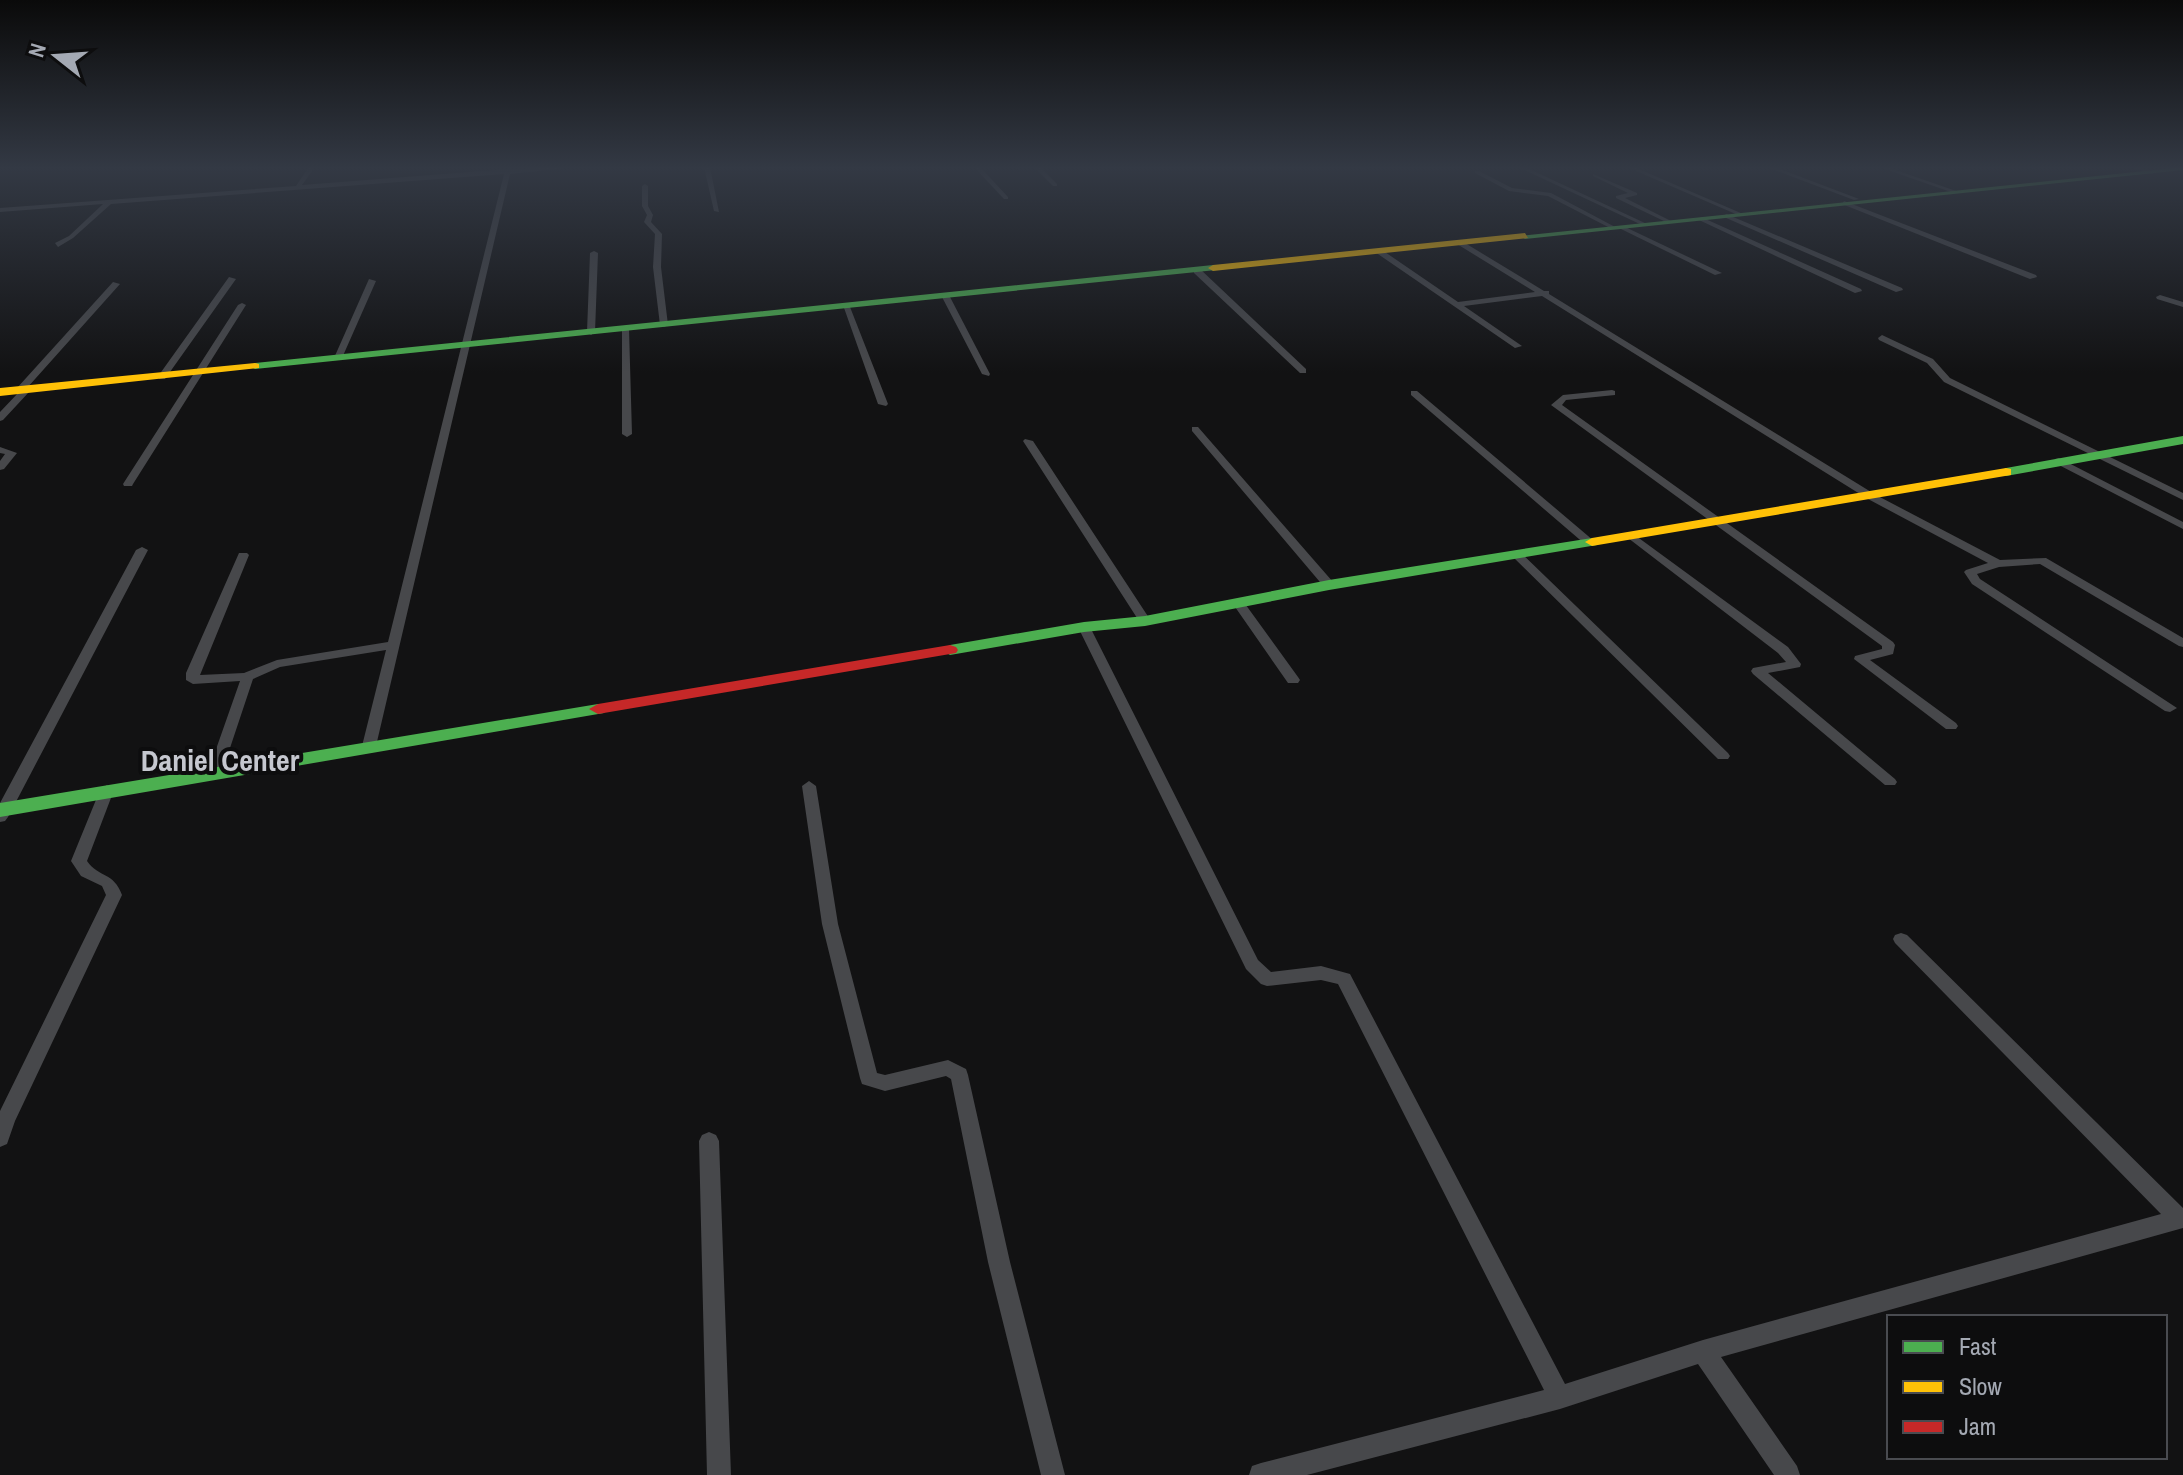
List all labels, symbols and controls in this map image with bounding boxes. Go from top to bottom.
north arrow [16,16,96,96]
text: N [21,40,53,61]
district label: Daniel Center [141,740,300,780]
legend [1887,1315,2167,1459]
text: Fast [1959,1330,1997,1362]
text: Slow [1959,1370,2002,1402]
text: Jam [1959,1410,1996,1442]

